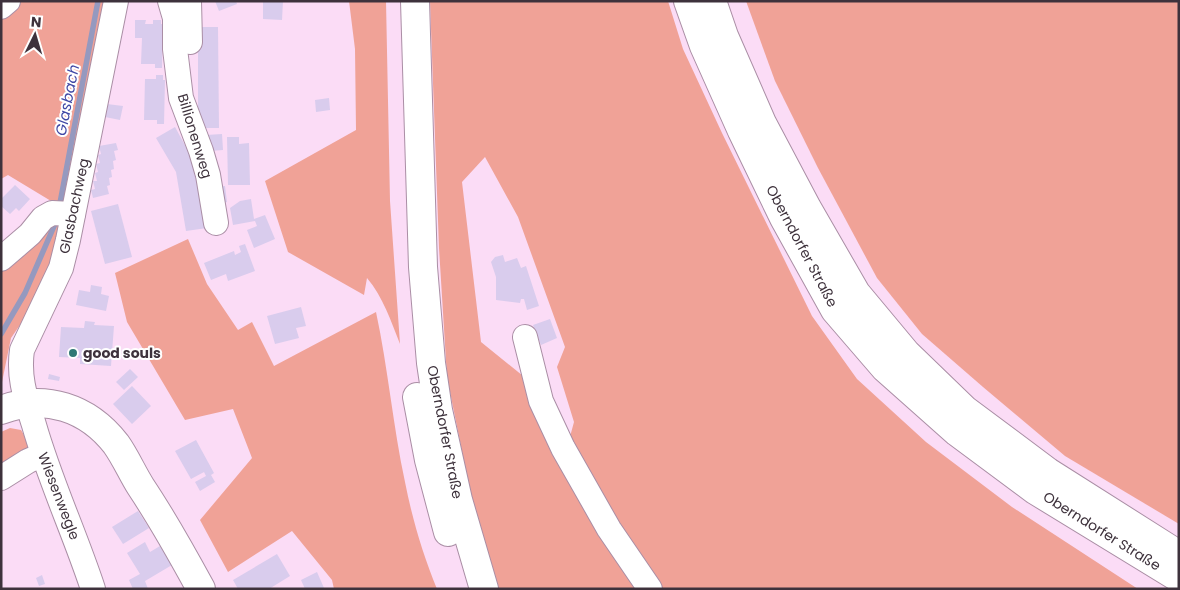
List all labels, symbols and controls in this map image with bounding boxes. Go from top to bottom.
north arrow [10,10,60,60]
text: N [30,12,42,32]
water label: Glasbach [50,62,84,138]
street label: Billionenweg [173,91,217,181]
street label: Glasbachweg [54,156,94,256]
street label: Oberndorfer Straße [761,182,843,311]
place label: good souls [83,343,161,363]
marker: good souls [67,347,79,359]
street label: Oberndorfer Straße [422,364,468,501]
street label: Wiesenwegle [33,449,85,543]
street label: Oberndorfer Straße [1039,487,1165,576]

